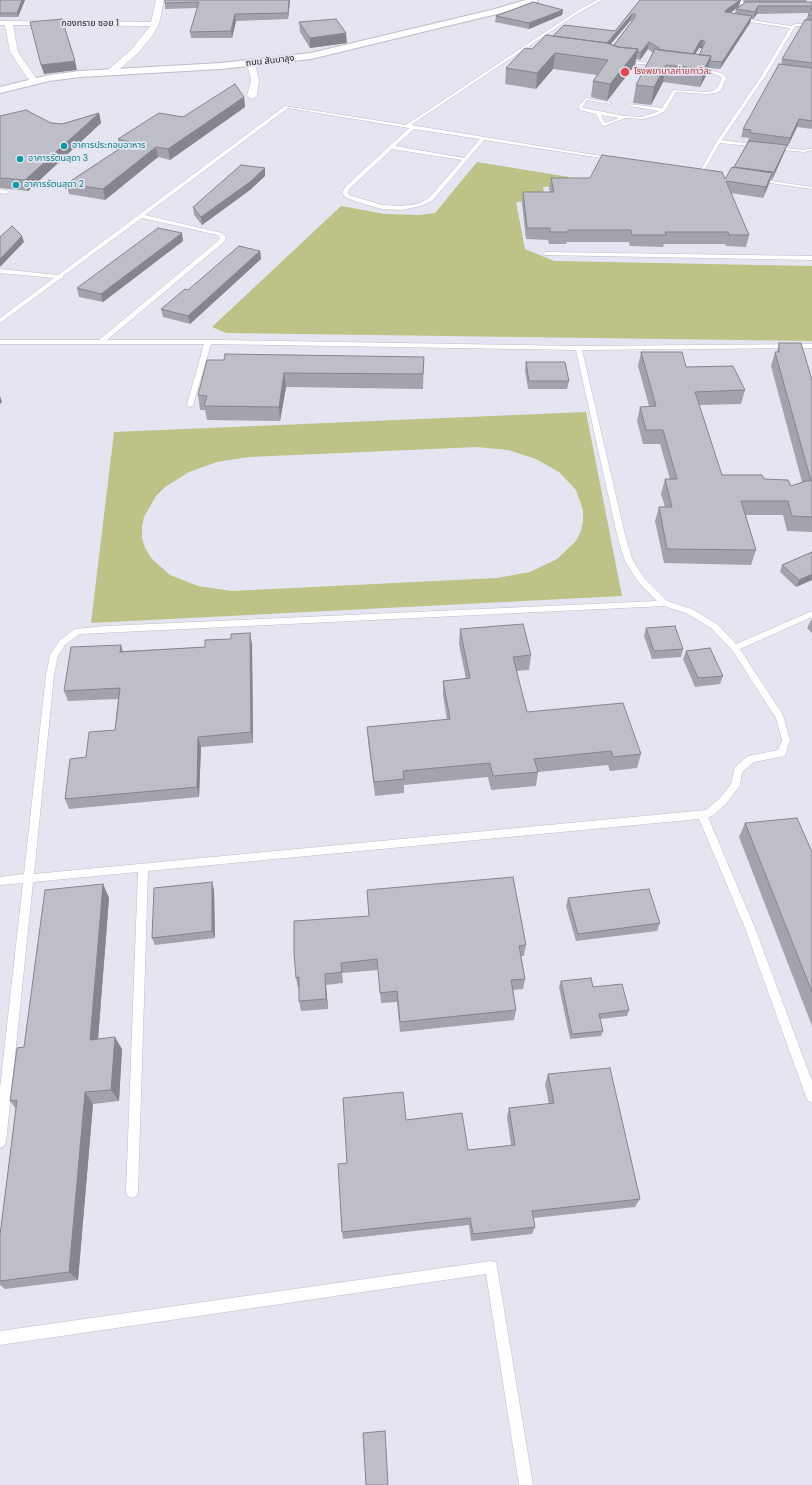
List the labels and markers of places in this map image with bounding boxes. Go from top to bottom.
marker: โรงพยาบาลค่ายกาวิละ [619,66,631,78]
place label: โรงพยาบาลค่ายกาวิละ [634,67,712,77]
marker: อาคารประกอบอาหาร [59,141,69,151]
place label: อาคารประกอบอาหาร [72,141,145,151]
marker: อาคารรัตนสุดา 3 [15,154,25,164]
place label: อาคารรัตนสุดา 3 [28,154,88,164]
marker: อาคารรัตนสุดา 2 [11,180,21,190]
place label: อาคารรัตนสุดา 2 [24,180,84,190]

